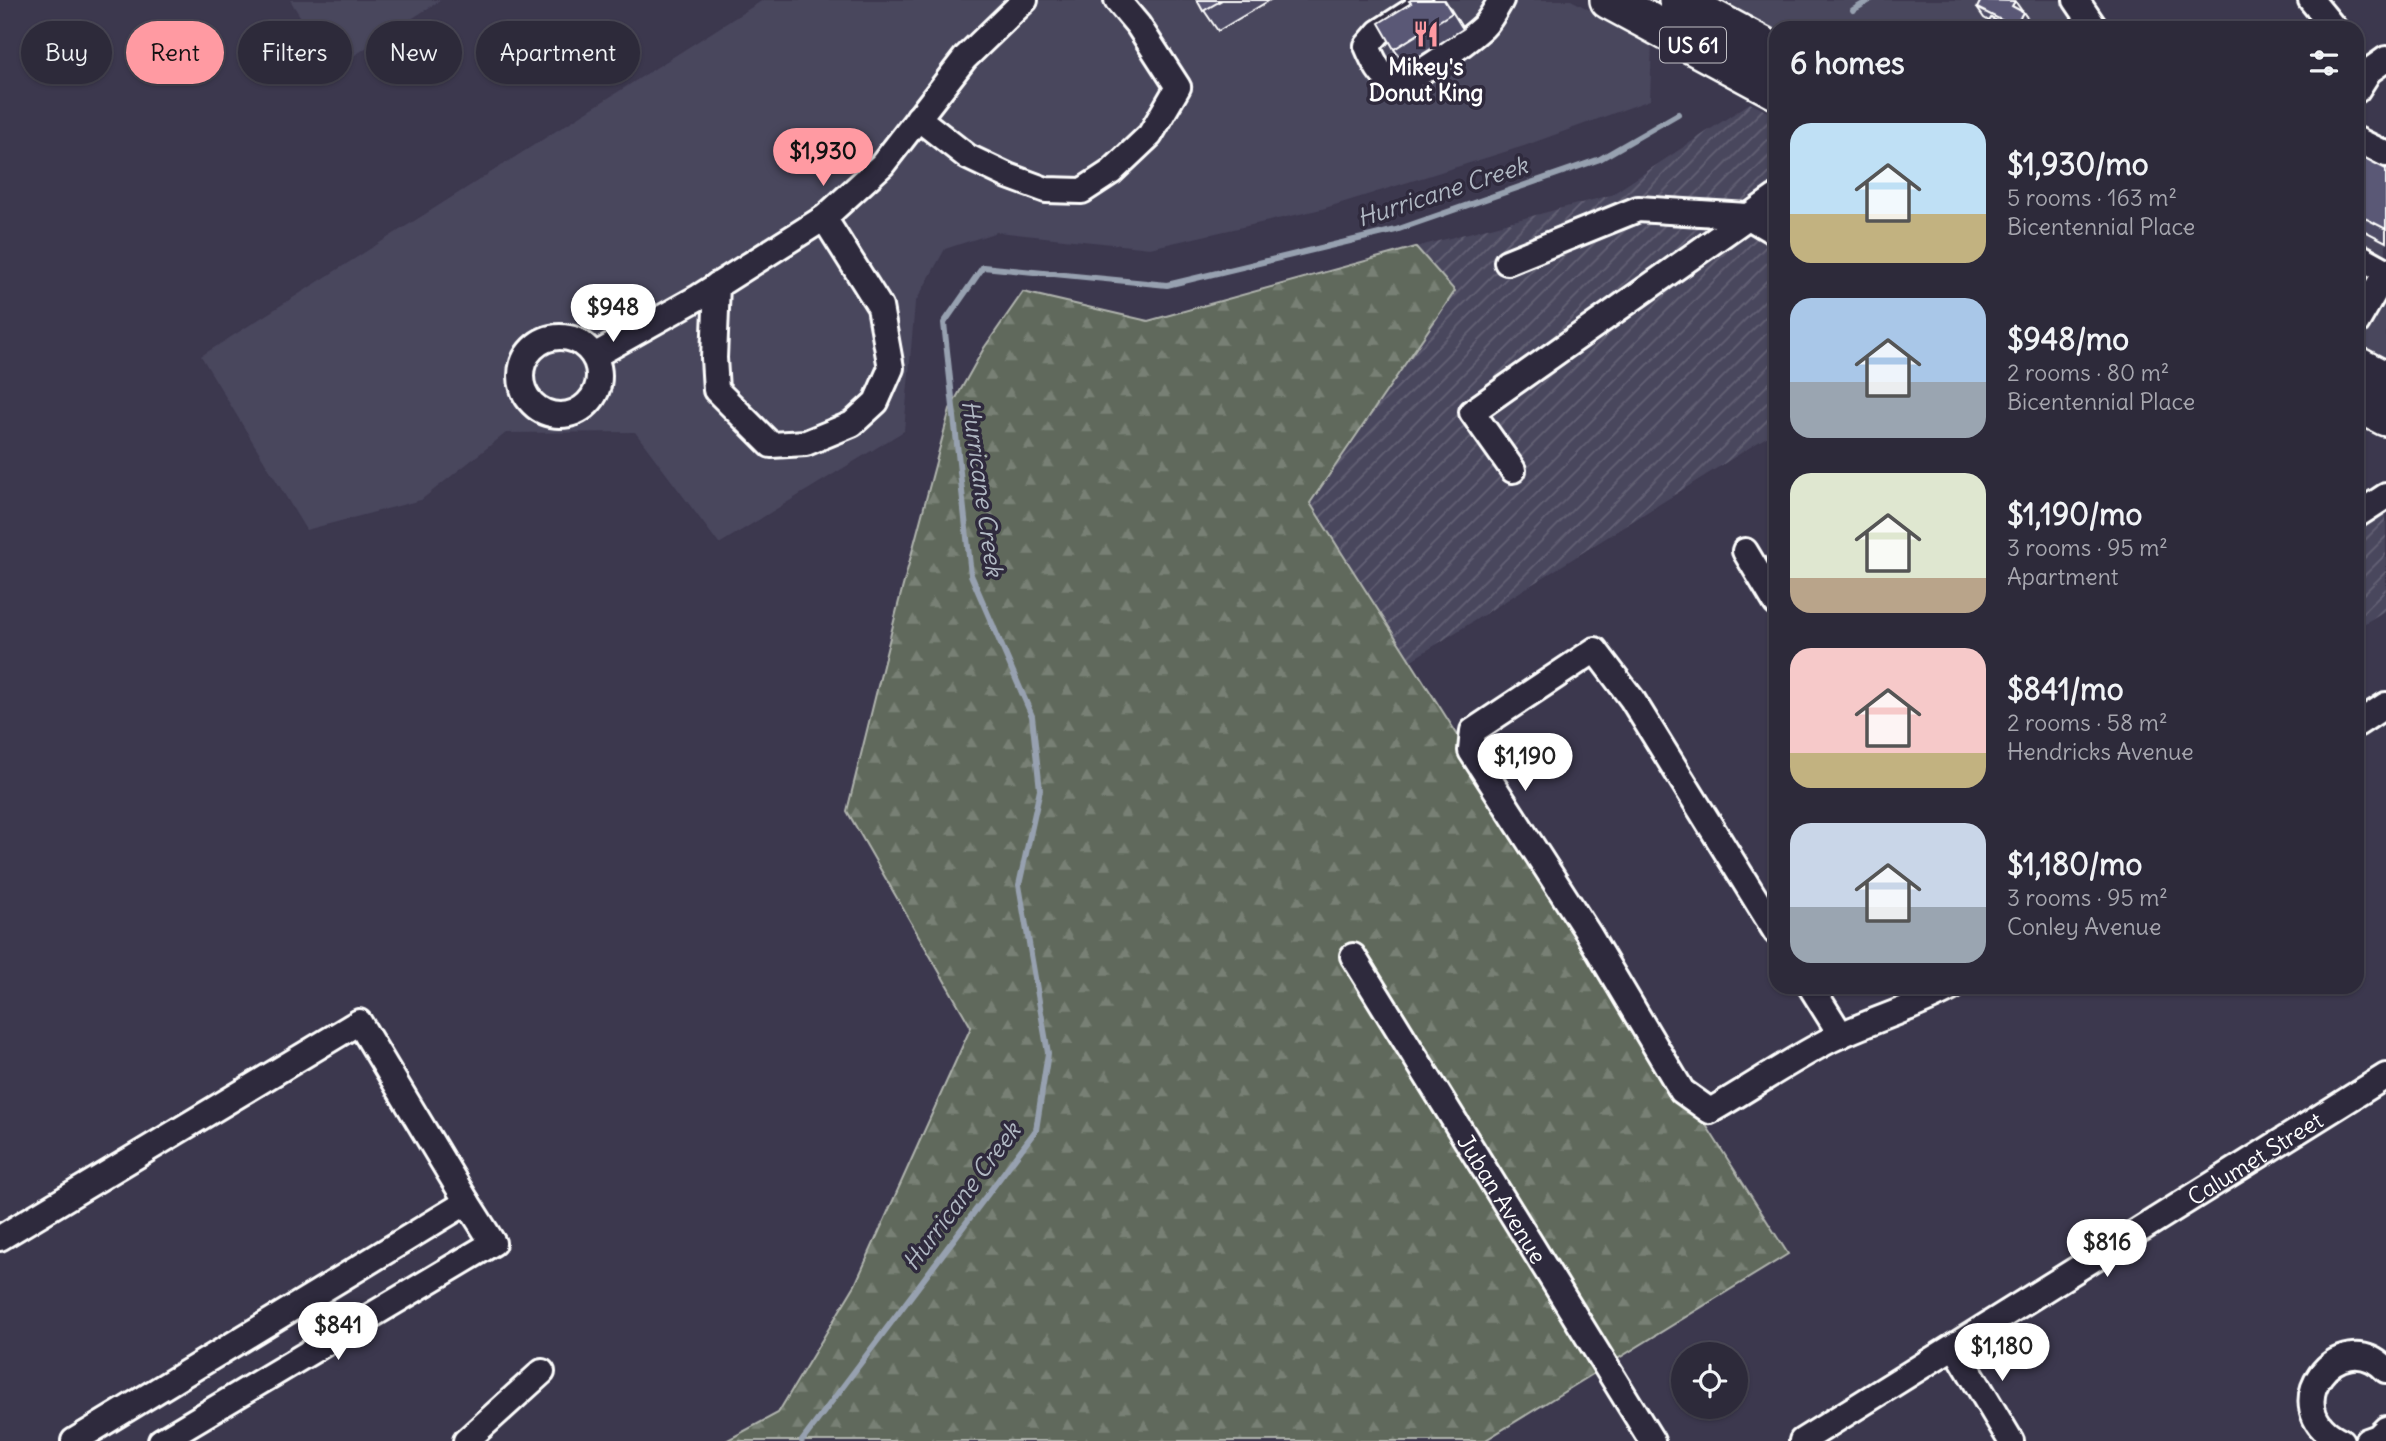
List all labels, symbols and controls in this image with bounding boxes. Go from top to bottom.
restaurant icon: Mikey's Donut King [1411,19,1441,49]
chip: Buy [21,21,112,84]
chip: Rent [126,21,224,84]
chip: Filters [238,21,352,84]
chip: New [366,21,462,84]
chip: Apartment [476,21,640,84]
road number: US 61 [1660,28,1726,62]
text: 6 homes [1790,44,1905,82]
icon: filters [2305,44,2343,82]
place label: Mikey's Donut King [1369,52,1483,107]
pin: $1,930 [766,128,880,188]
text: $1,930 [789,136,857,165]
text: $1,930/mo [2007,145,2149,183]
water label: Hurricane Creek [1353,149,1533,233]
icon: home [1846,151,1930,235]
text: 5 rooms · 163 m² [2007,183,2177,212]
text: Bicentennial Place [2007,212,2195,241]
pin: $948 [572,284,654,344]
text: $948 [587,292,639,321]
text: $948/mo [2007,320,2129,358]
icon: home [1846,326,1930,410]
text: 2 rooms · 80 m² [2007,358,2169,387]
text: Bicentennial Place [2007,387,2195,416]
water label: Hurricane Creek [956,398,1010,580]
text: $1,190/mo [2007,495,2142,533]
icon: home [1846,501,1930,585]
text: 3 rooms · 95 m² [2007,533,2168,562]
text: Apartment [2007,562,2119,591]
text: $841/mo [2007,670,2124,708]
icon: home [1846,676,1930,760]
text: 2 rooms · 58 m² [2007,708,2168,737]
pin: $1,190 [1468,734,1582,793]
text: Hendricks Avenue [2007,737,2194,766]
text: $1,190 [1494,741,1556,770]
text: $1,180/mo [2007,845,2142,883]
icon: home [1846,851,1930,935]
text: 3 rooms · 95 m² [2007,883,2168,912]
text: Conley Avenue [2007,912,2161,941]
street label: Calumet Street [2182,1105,2328,1211]
water label: Hurricane Creek [896,1115,1027,1276]
street label: Juban Avenue [1452,1128,1553,1269]
pin: $816 [2066,1220,2148,1279]
text: $816 [2083,1227,2131,1256]
pin: $841 [297,1302,379,1362]
text: $841 [314,1310,362,1339]
pin: $1,180 [1945,1324,2059,1383]
text: $1,180 [1971,1331,2033,1360]
map controls [1671,1342,1748,1419]
button: locate [1671,1342,1748,1419]

